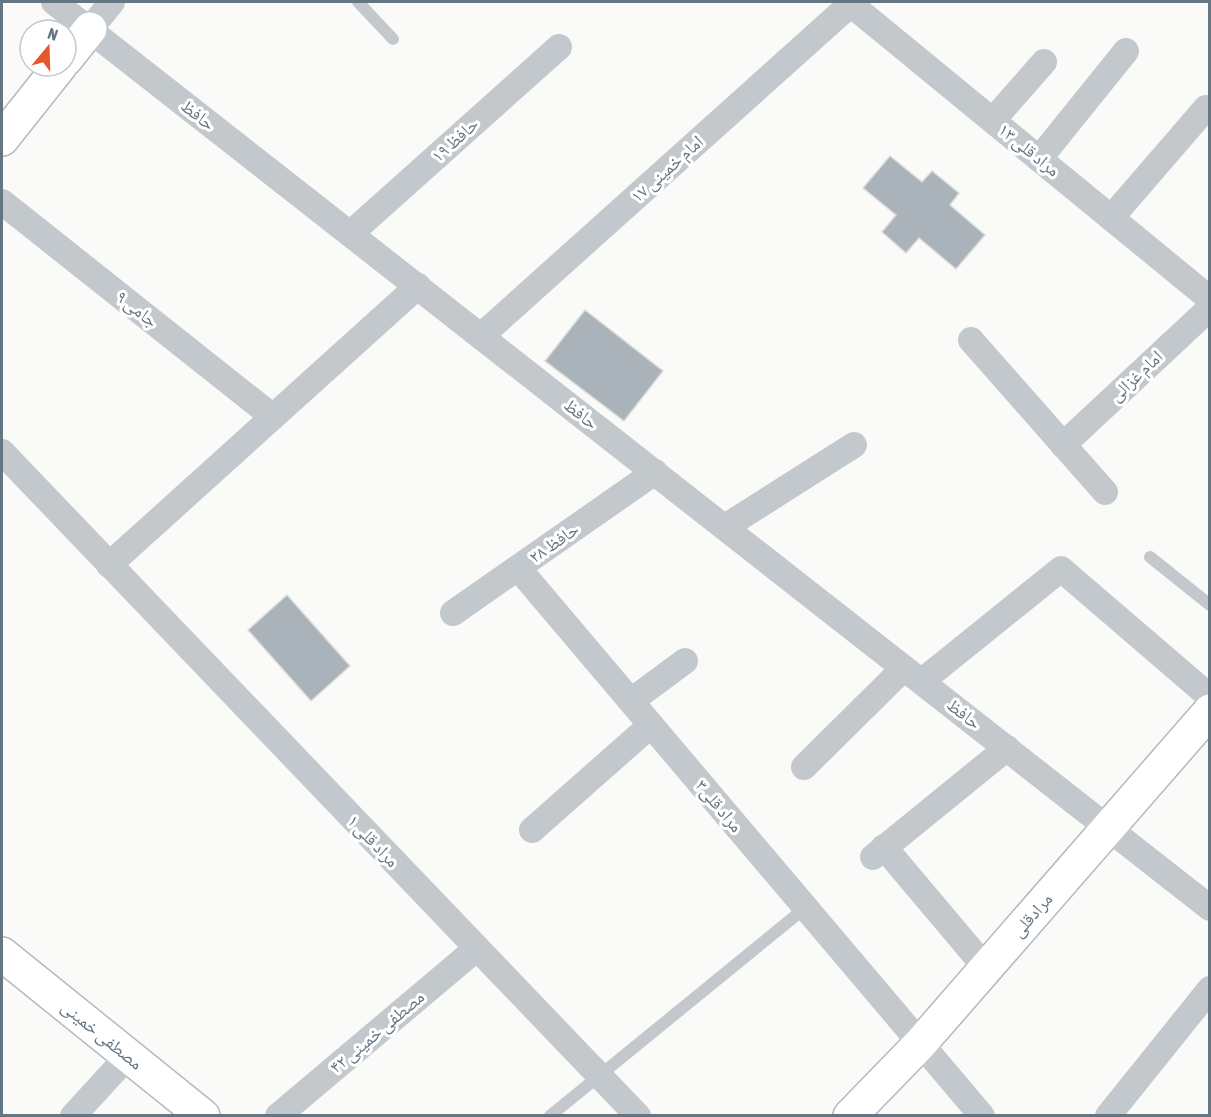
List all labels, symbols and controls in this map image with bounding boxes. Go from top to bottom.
north arrow [18,18,78,78]
text: N [45,24,60,44]
street label: حافظ [177,95,220,134]
street label: حافظ ۱۹ [427,113,483,166]
street label: مراد قلی ۱۳ [994,119,1064,181]
street label: امام خمینی ۱۷ [626,131,708,208]
street label: جامی ۹ [112,286,162,332]
street label: امام غزالی [1105,346,1168,407]
street label: حافظ [560,394,603,433]
street label: حافظ ۲۸ [525,518,583,567]
street label: حافظ [943,694,986,733]
street label: مراد قلی۳ [691,775,747,837]
street label: مراد قلی ۱ [343,810,403,872]
street label: مرادقلی [1007,888,1057,942]
street label: مصطفی خمینی ۴۲ [325,986,429,1078]
street label: مصطفی خمینی [57,996,147,1074]

